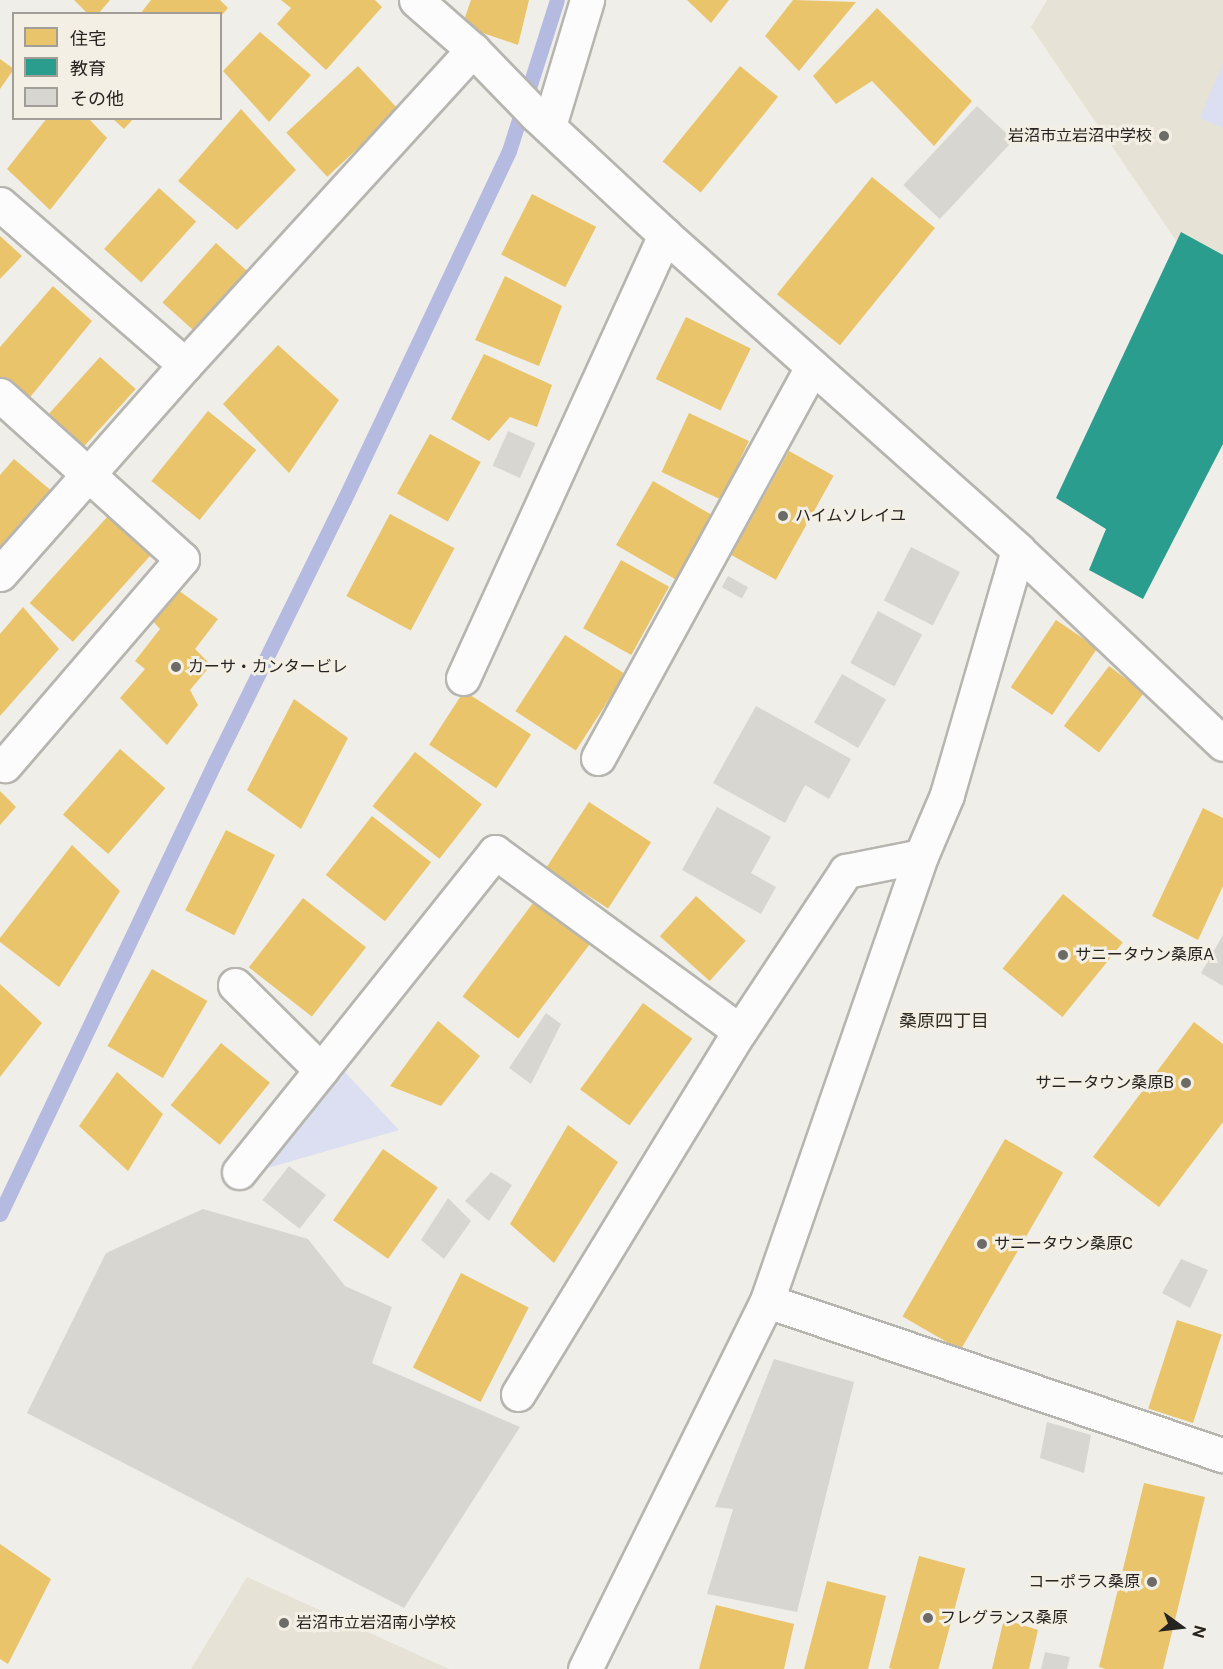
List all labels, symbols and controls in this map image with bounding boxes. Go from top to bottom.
legend [12,12,222,120]
text: 住宅 [70,28,106,49]
text: 教育 [70,58,106,79]
text: その他 [70,88,124,109]
place label: 岩沼市立岩沼中学校 [1008,126,1152,146]
marker: 岩沼市立岩沼中学校 [1157,129,1171,143]
place label: ハイムソレイユ [795,506,907,526]
marker: ハイムソレイユ [776,509,790,523]
place label: カーサ・カンタービレ [188,657,348,677]
marker: カーサ・カンタービレ [169,660,183,674]
place label: サニータウン桑原A [1075,945,1214,965]
marker: サニータウン桑原A [1056,948,1070,962]
district label: 桑原四丁目 [899,1010,989,1032]
place label: サニータウン桑原B [1035,1073,1174,1093]
marker: サニータウン桑原B [1179,1076,1193,1090]
place label: サニータウン桑原C [994,1234,1133,1254]
marker: サニータウン桑原C [975,1237,989,1251]
place label: コーポラス桑原 [1028,1572,1140,1592]
marker: コーポラス桑原 [1145,1575,1159,1589]
north arrow [1151,1597,1211,1657]
place label: フレグランス桑原 [940,1608,1068,1628]
marker: フレグランス桑原 [921,1611,935,1625]
place label: 岩沼市立岩沼南小学校 [296,1613,456,1633]
marker: 岩沼市立岩沼南小学校 [277,1616,291,1630]
text: N [1188,1623,1210,1640]

